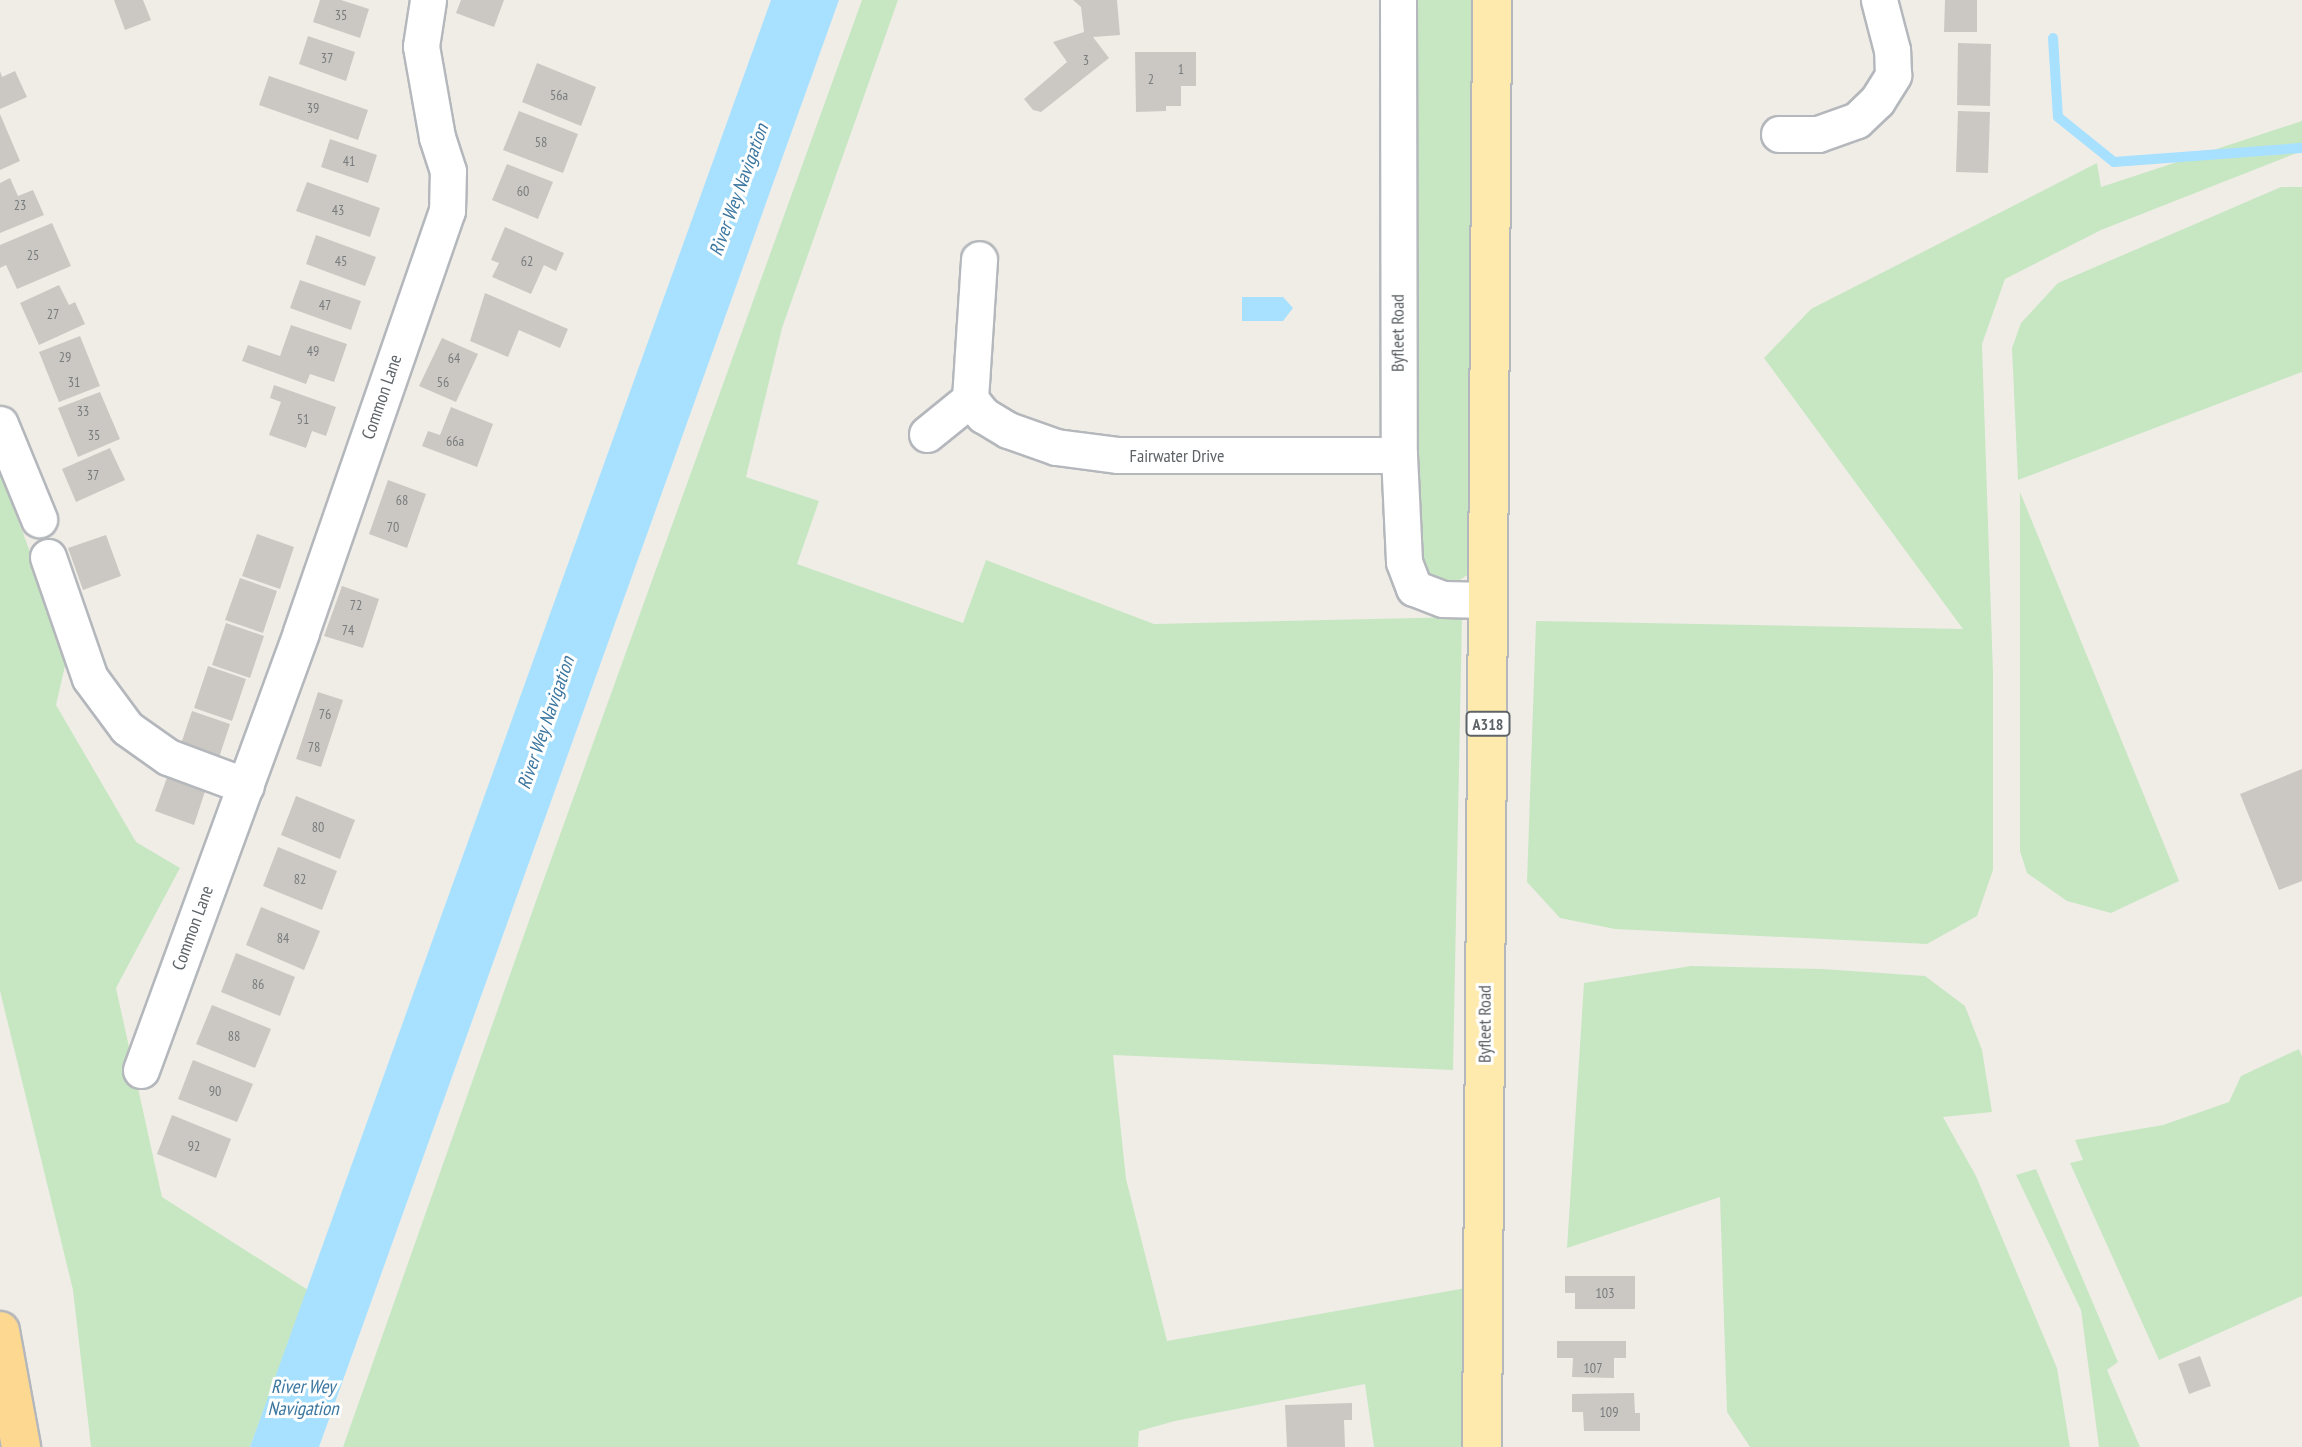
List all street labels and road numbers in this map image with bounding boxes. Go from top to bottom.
street label: Byfleet Road [1387,294,1409,372]
street label: Common Lane [357,352,407,442]
street label: Fairwater Drive [1130,445,1224,467]
road number: A318 [1465,712,1511,736]
street label: Common Lane [168,883,218,973]
street label: Byfleet Road [1474,985,1496,1063]

